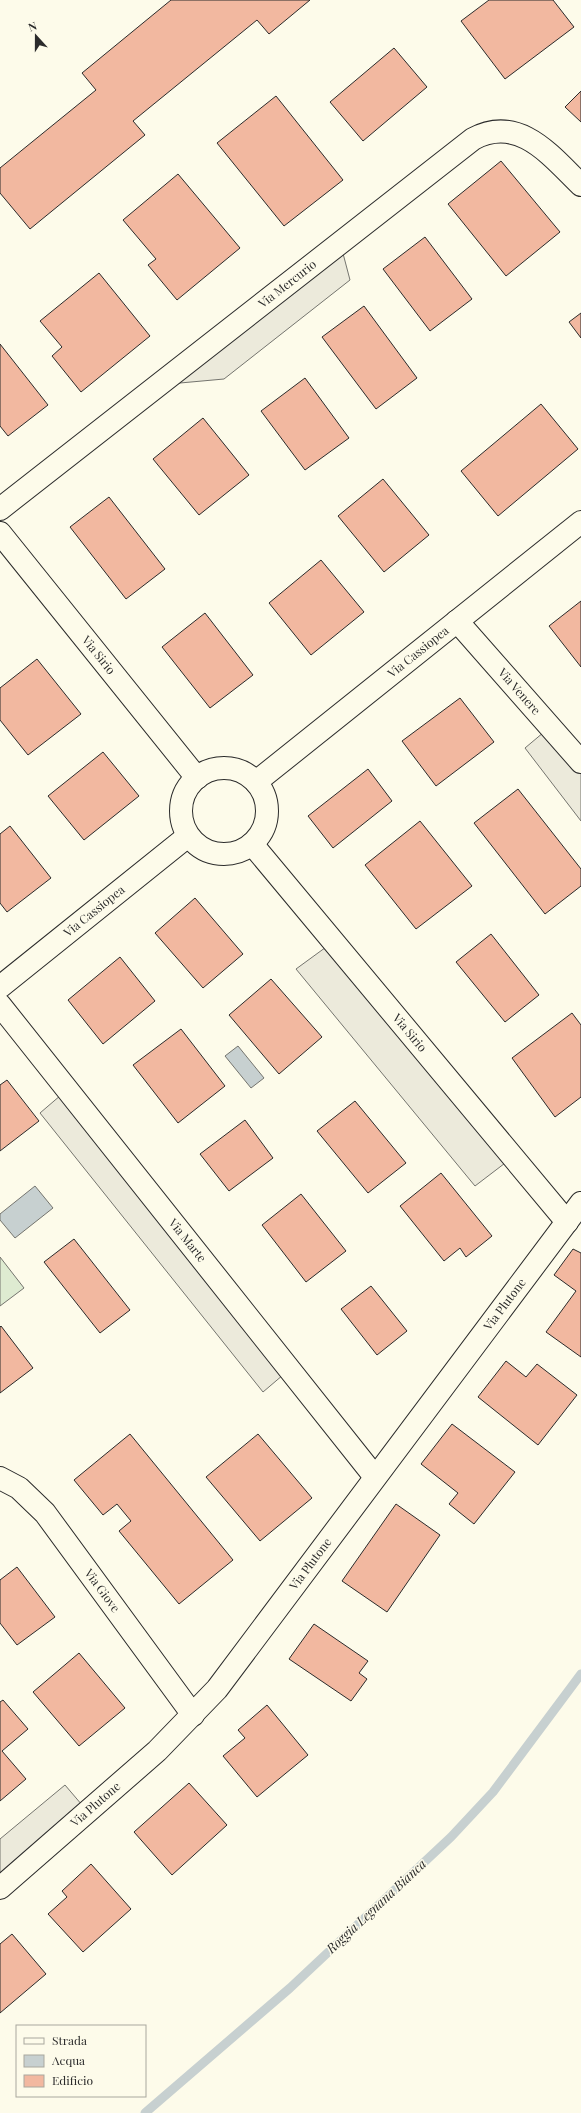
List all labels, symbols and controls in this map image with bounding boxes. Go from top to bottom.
north arrow [16,16,56,56]
text: N [26,18,39,35]
street label: Via Mercurio [254,255,319,312]
street label: Via Cassiopea [383,622,452,681]
street label: Via Sirio [78,631,120,678]
street label: Via Venere [494,664,545,717]
street label: Via Cassiopea [59,881,127,940]
street label: Via Sirio [389,1009,431,1055]
street label: Via Marte [165,1214,210,1265]
street label: Via Plutone [479,1275,529,1334]
street label: Via Plutone [285,1534,335,1593]
street label: Via Giove [81,1565,124,1615]
street label: Via Plutone [66,1778,123,1830]
water label: Roggia Legnana Bianca [321,1855,429,1957]
legend [16,2025,146,2097]
text: Strada [52,2032,87,2048]
text: Acqua [51,2052,85,2068]
text: Edificio [52,2072,94,2088]

